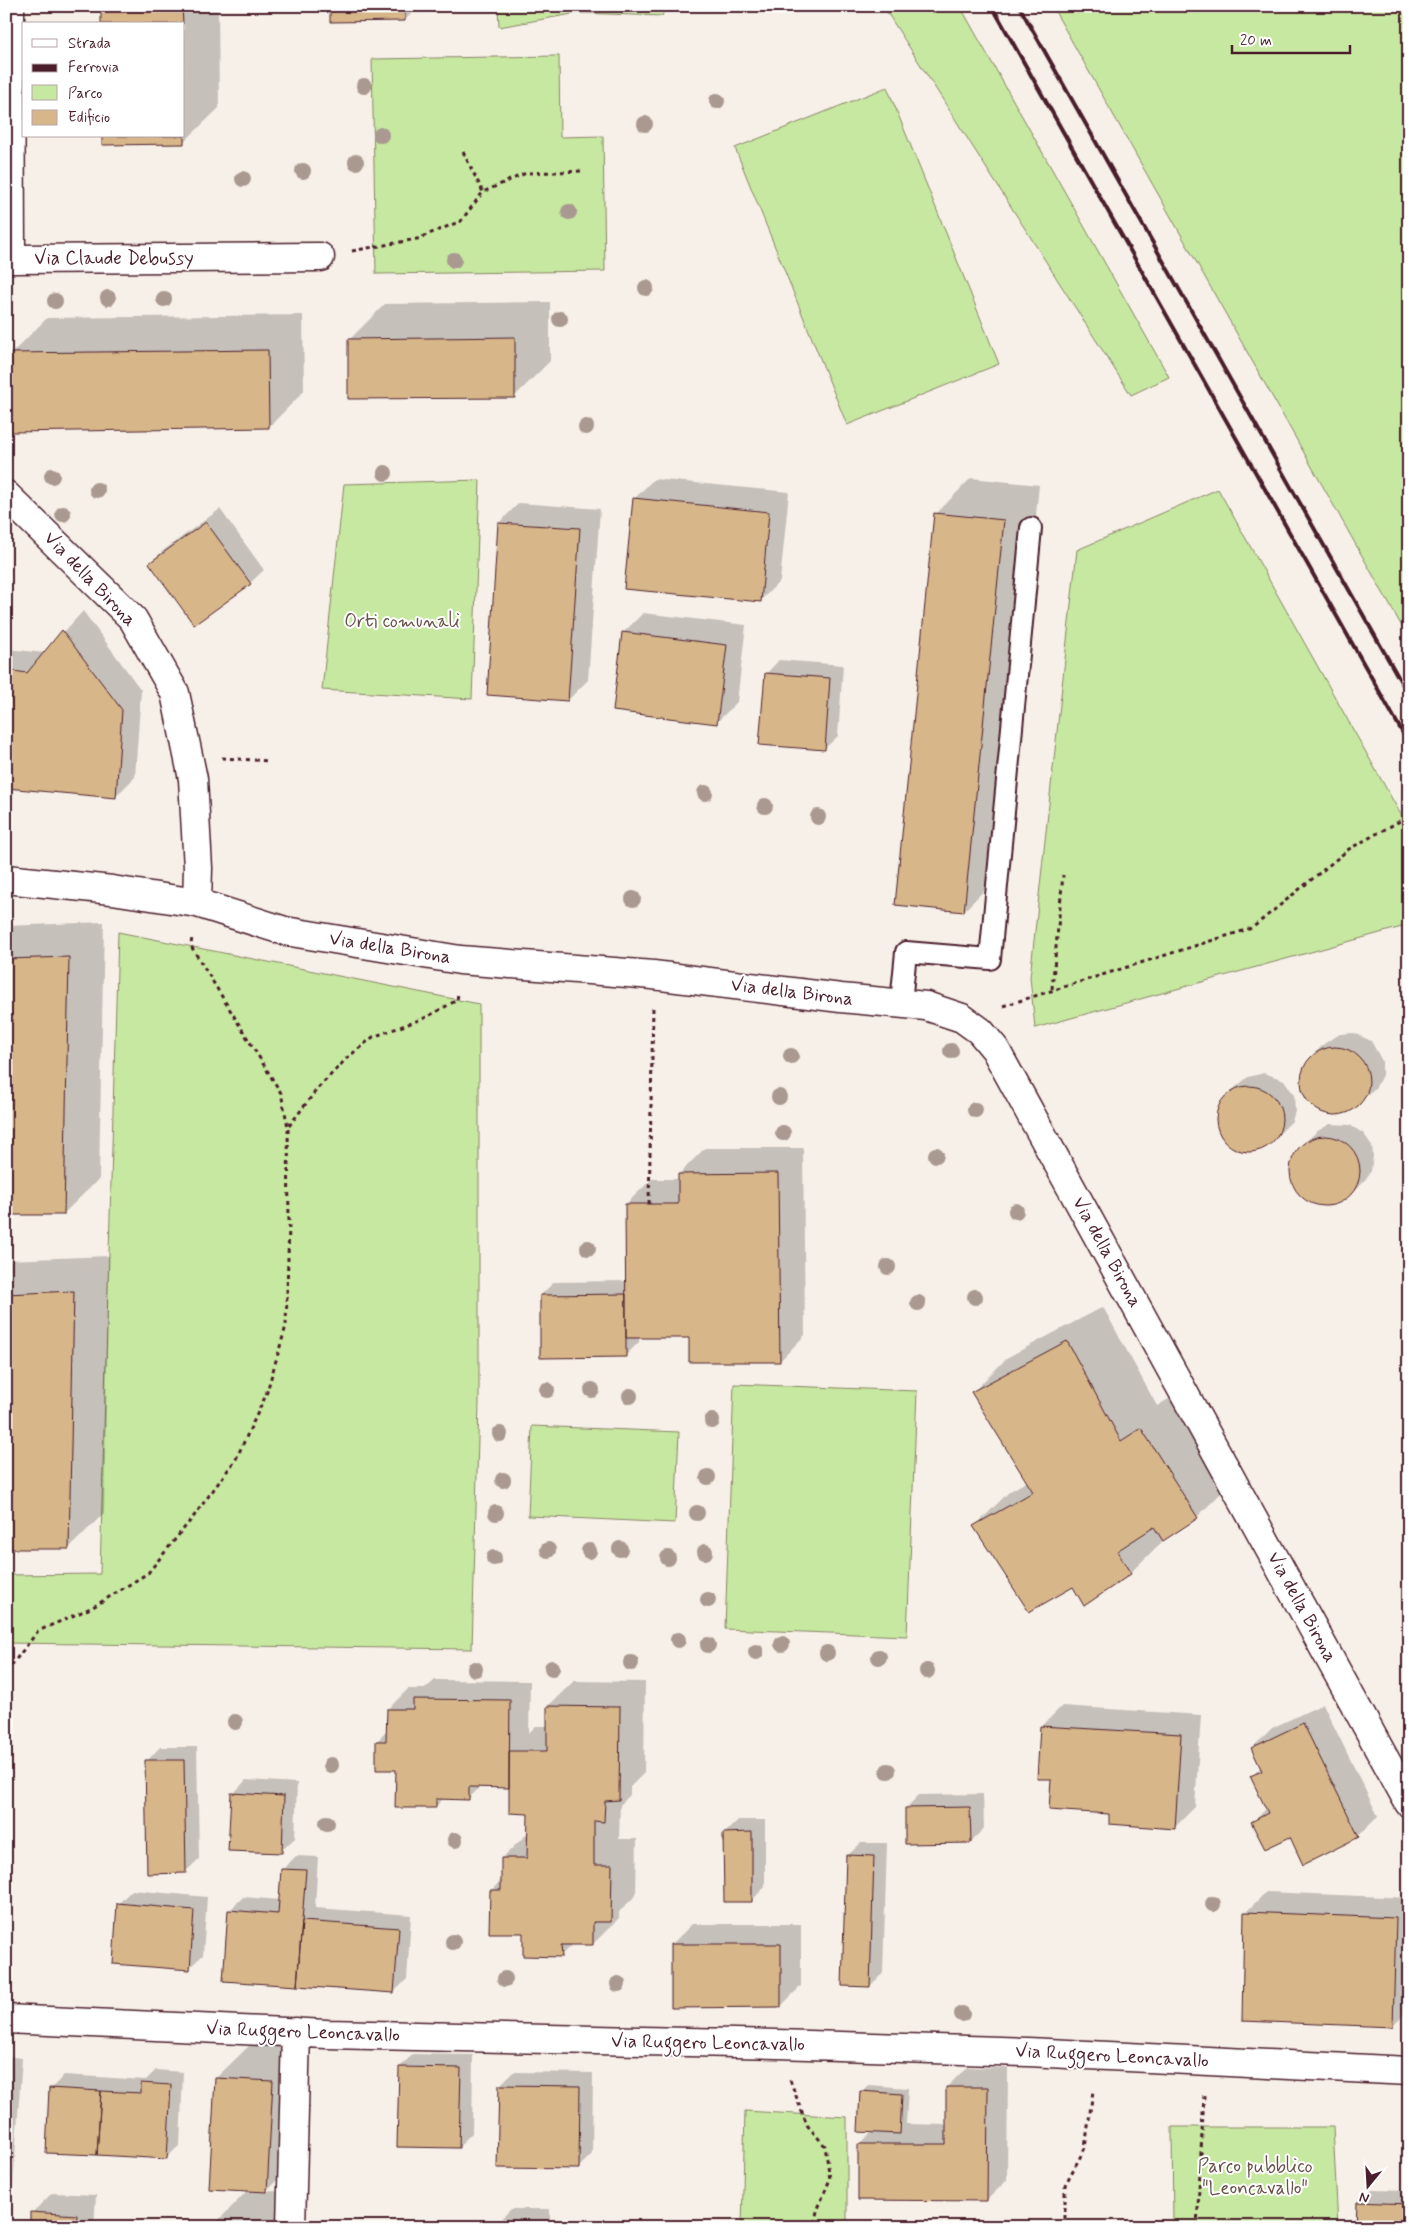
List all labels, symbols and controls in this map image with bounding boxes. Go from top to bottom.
legend [22,22,185,138]
scale bar [1232,22,1350,54]
text: 20 m [1240,31,1272,51]
text: Strada [68,34,111,54]
text: Ferrovia [68,58,119,78]
text: Parco [68,84,102,104]
text: Edificio [68,108,110,128]
street label: Via Claude Debussy [34,246,194,271]
street label: Via della Birona [38,526,142,632]
park label: Orti comunali [344,609,460,634]
street label: Via della Birona [327,926,453,970]
street label: Via della Birona [729,972,855,1012]
street label: Via della Birona [1066,1192,1148,1312]
street label: Via della Birona [1261,1547,1343,1667]
street label: Via Ruggero Leoncavallo [206,2016,400,2051]
street label: Via Ruggero Leoncavallo [611,2029,805,2060]
street label: Via Ruggero Leoncavallo [1014,2038,1209,2077]
park label: Parco pubblico "Leoncavallo" [1197,2154,1313,2201]
north arrow [1342,2160,1392,2210]
text: N [1357,2187,1372,2207]

